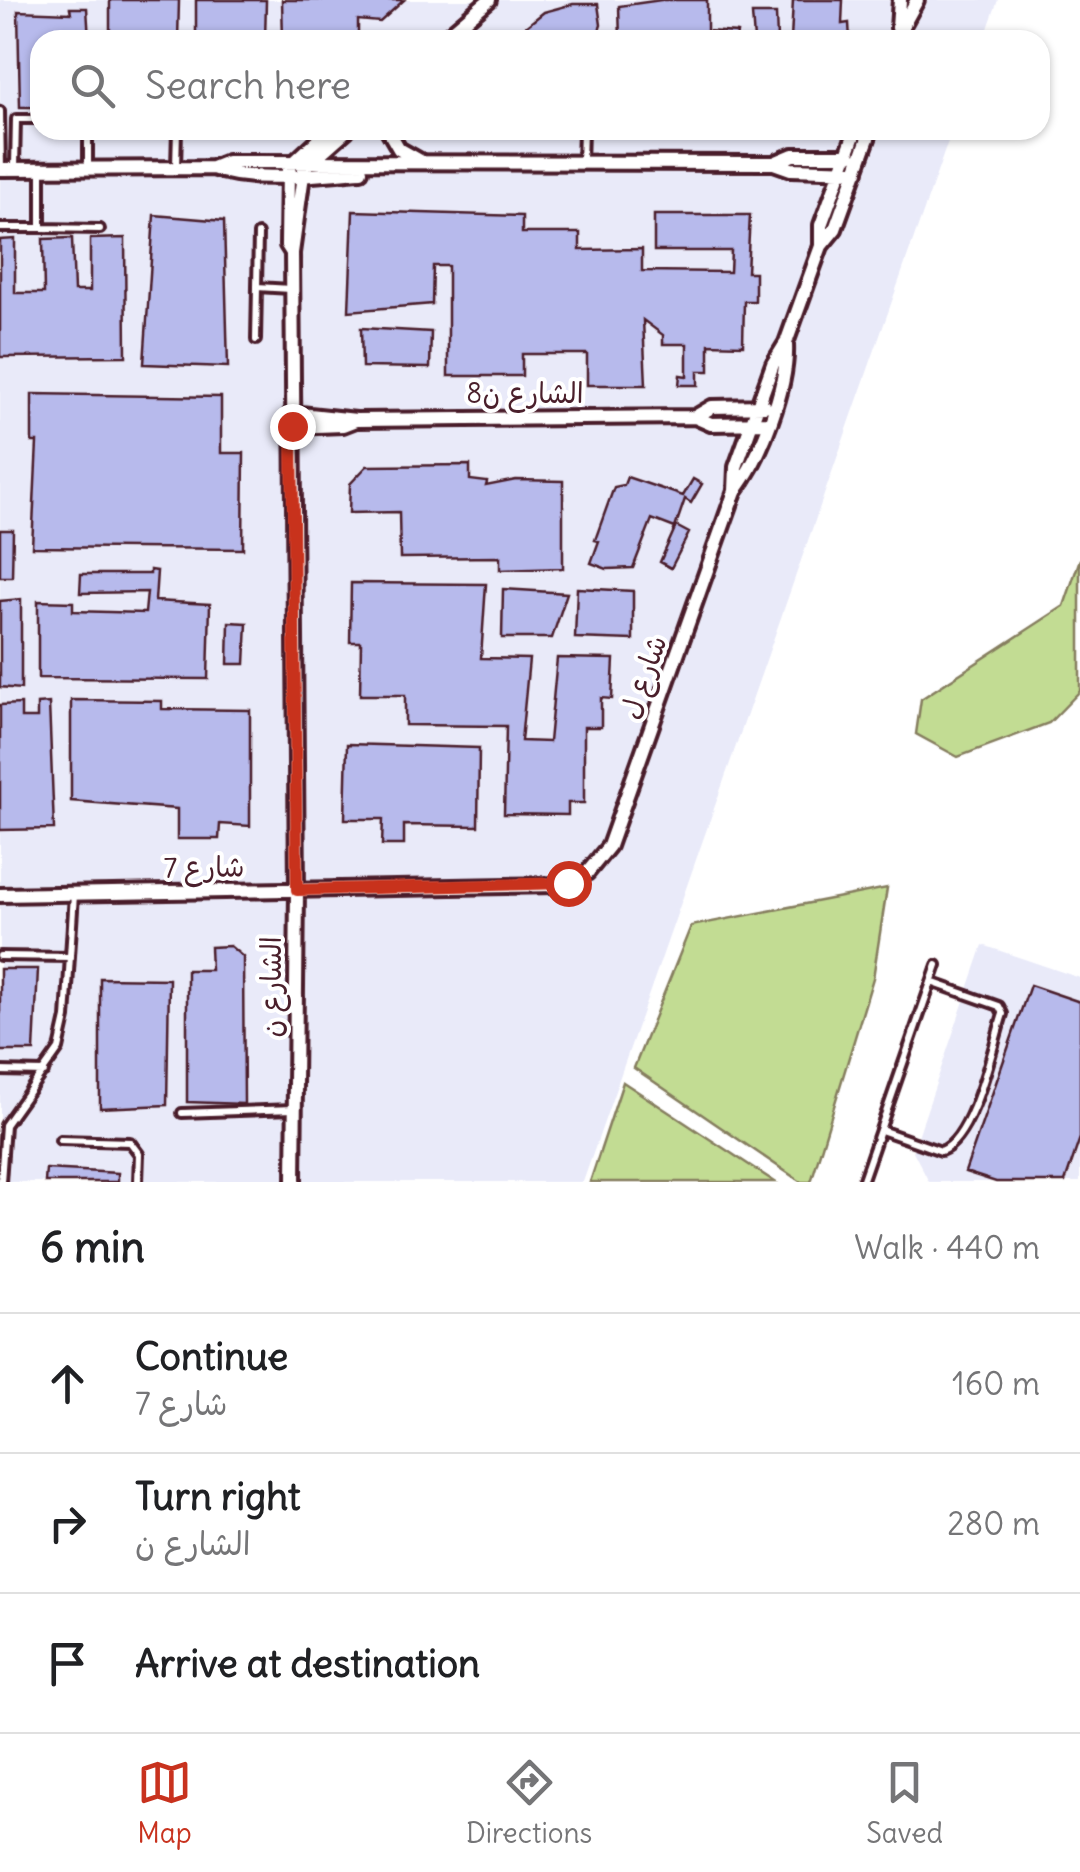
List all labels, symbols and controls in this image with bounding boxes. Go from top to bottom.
search box [30,30,1050,140]
icon: search [65,58,120,113]
text: Search here [145,62,351,109]
street label: الشارع ن8 [466,375,584,413]
route end [270,404,316,450]
street label: شارع ل [611,630,677,724]
street label: شارع 7 [163,848,245,888]
route start [546,861,592,907]
street label: الشارع ن [253,936,291,1038]
text: 6 min [40,1221,145,1273]
text: Walk · 440 m [854,1227,1040,1268]
text: Continue [135,1333,288,1380]
icon: ahead [40,1356,95,1411]
text: 160 m [952,1363,1040,1404]
text: شارع 7 [135,1383,228,1424]
text: Turn right [135,1473,301,1520]
icon: right [40,1496,95,1551]
text: 280 m [947,1503,1040,1544]
text: الشارع ن [135,1523,251,1564]
icon: arrive [40,1636,95,1691]
text: Arrive at destination [135,1640,480,1687]
tab: Map [137,1755,192,1851]
tab: Directions [466,1755,592,1851]
tab: Saved [866,1755,943,1851]

